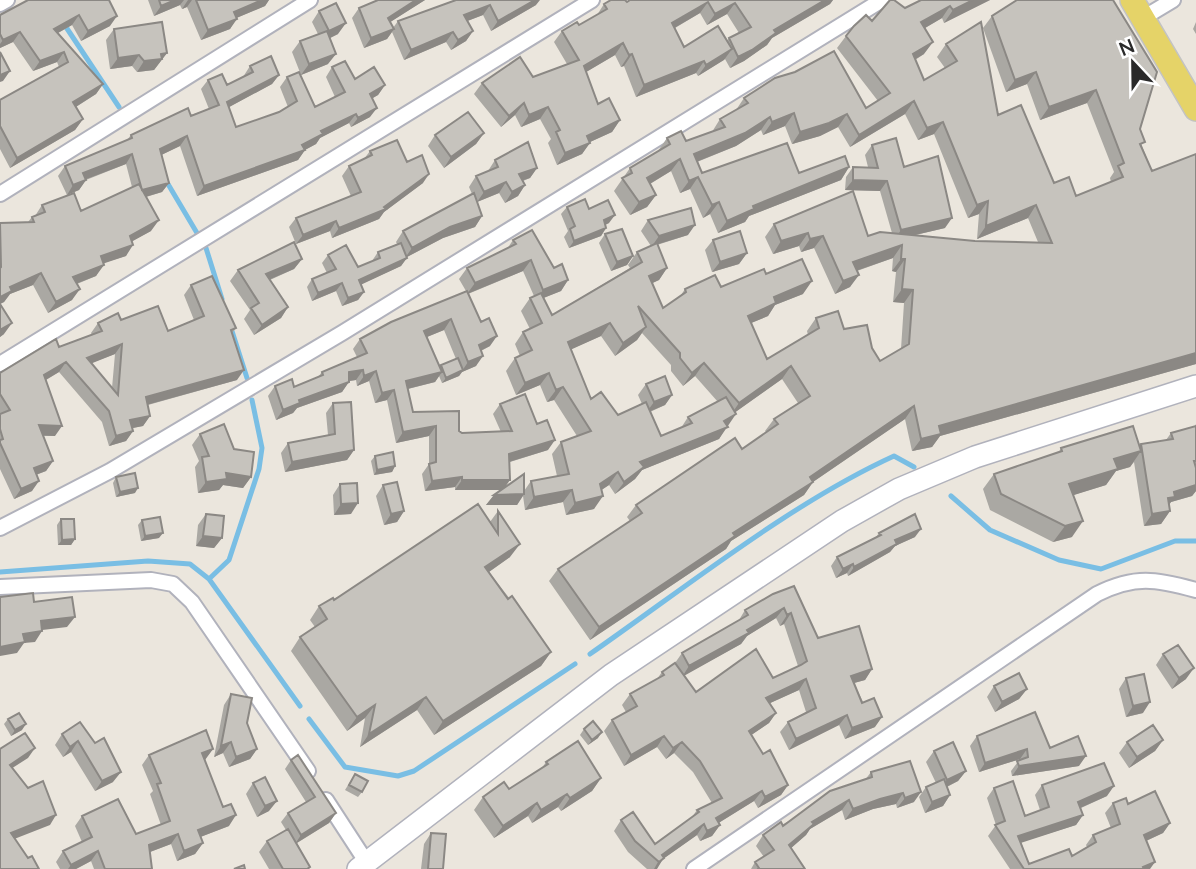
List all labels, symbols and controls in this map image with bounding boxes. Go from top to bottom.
north arrow [1098,28,1168,98]
text: N [1115,33,1138,60]

